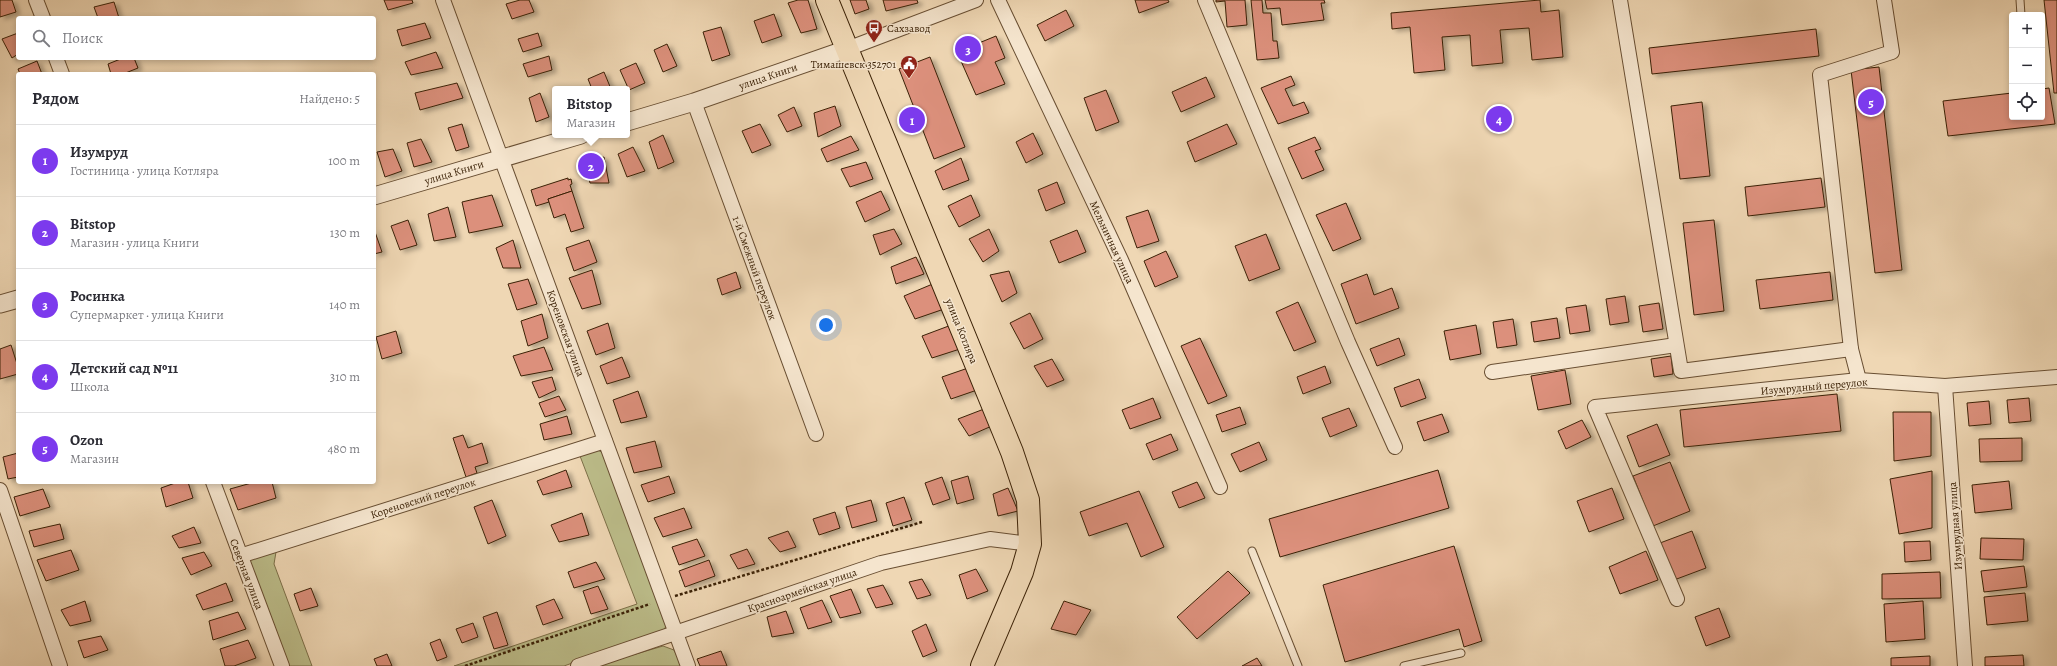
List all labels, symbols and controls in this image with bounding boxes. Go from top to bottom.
map controls [2009,12,2045,120]
button: + [2009,12,2045,48]
search box [16,16,376,60]
bus stop icon: Сахзавод [864,18,884,43]
place label: Сахзавод [887,21,931,36]
icon: search [30,27,52,49]
text: Поиск [62,28,103,48]
pin: 3 [955,34,981,64]
button: − [2009,48,2045,84]
public building icon: Тимашевск 352701 [899,54,919,79]
place label: Тимашевск 352701 [811,57,896,72]
street label: улица Книги [736,59,800,94]
button: locate [2009,84,2045,120]
popup [552,86,630,138]
text: Рядом [32,87,79,110]
pin: 5 [1858,87,1884,117]
text: Найдено: 5 [299,90,360,107]
text: Bitstop [566,94,612,114]
pin: 4 [1486,104,1512,134]
pin: 1 [899,105,925,135]
text: Магазин [566,114,616,131]
text: Изумруд [70,142,128,162]
pin: 2 [578,151,604,181]
text: 1 [43,152,47,169]
text: 100 m [328,152,360,169]
street label: улица Книги [422,156,486,189]
text: Гостиница · улица Котляра [70,162,219,179]
street label: Мельничная улица [1086,198,1138,287]
text: Bitstop [70,214,116,234]
street label: 1-й Смежный переулок [729,214,780,323]
text: 2 [42,224,48,241]
text: 130 m [330,224,360,241]
text: Магазин · улица Книги [70,234,199,251]
text: Росинка [70,286,125,306]
street label: Кореновская улица [543,288,588,379]
street label: улица Котляра [941,295,982,367]
text: 3 [42,296,48,313]
text: 140 m [329,296,360,313]
text: Супермаркет · улица Книги [70,306,224,323]
your location [816,315,836,335]
text: Детский сад №11 [70,358,178,378]
text: 4 [42,368,48,385]
text: 310 m [330,368,360,385]
street label: Изумрудный переулок [1760,374,1869,399]
text: Школа [70,378,109,395]
text: Ozon [70,430,103,450]
text: 5 [42,440,48,457]
text: 480 m [327,440,360,457]
text: Магазин [70,450,119,467]
street label: Кореновский переулок [369,474,478,523]
street label: Изумрудная улица [1945,480,1966,571]
street label: Северная улица [226,537,267,613]
street label: Красноармейская улица [745,564,860,616]

